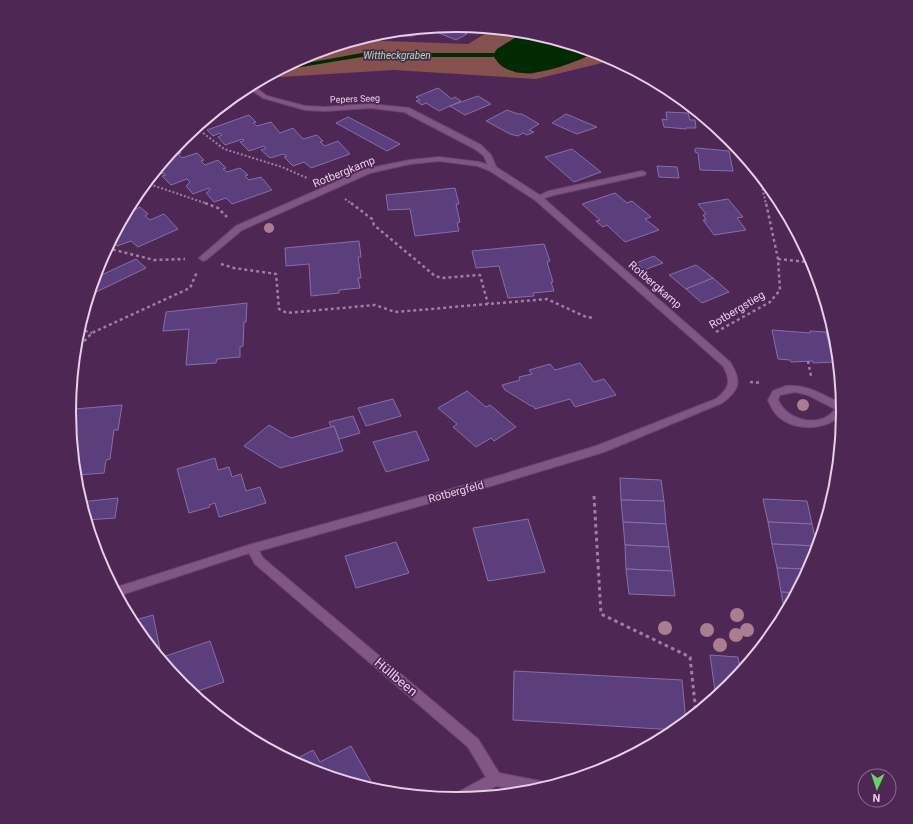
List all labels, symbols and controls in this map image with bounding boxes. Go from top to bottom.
water label: Wittheckgraben [363,50,431,61]
street label: Pepers Seeg [330,93,380,105]
street label: Rotbergkamp [311,154,377,190]
street label: Rotbergkamp [626,258,684,312]
street label: Rotbergstieg [707,288,767,332]
street label: Rotbergfeld [427,478,485,506]
street label: Hüllbeen [372,655,420,699]
north arrow [857,768,897,808]
text: N [872,791,881,804]

